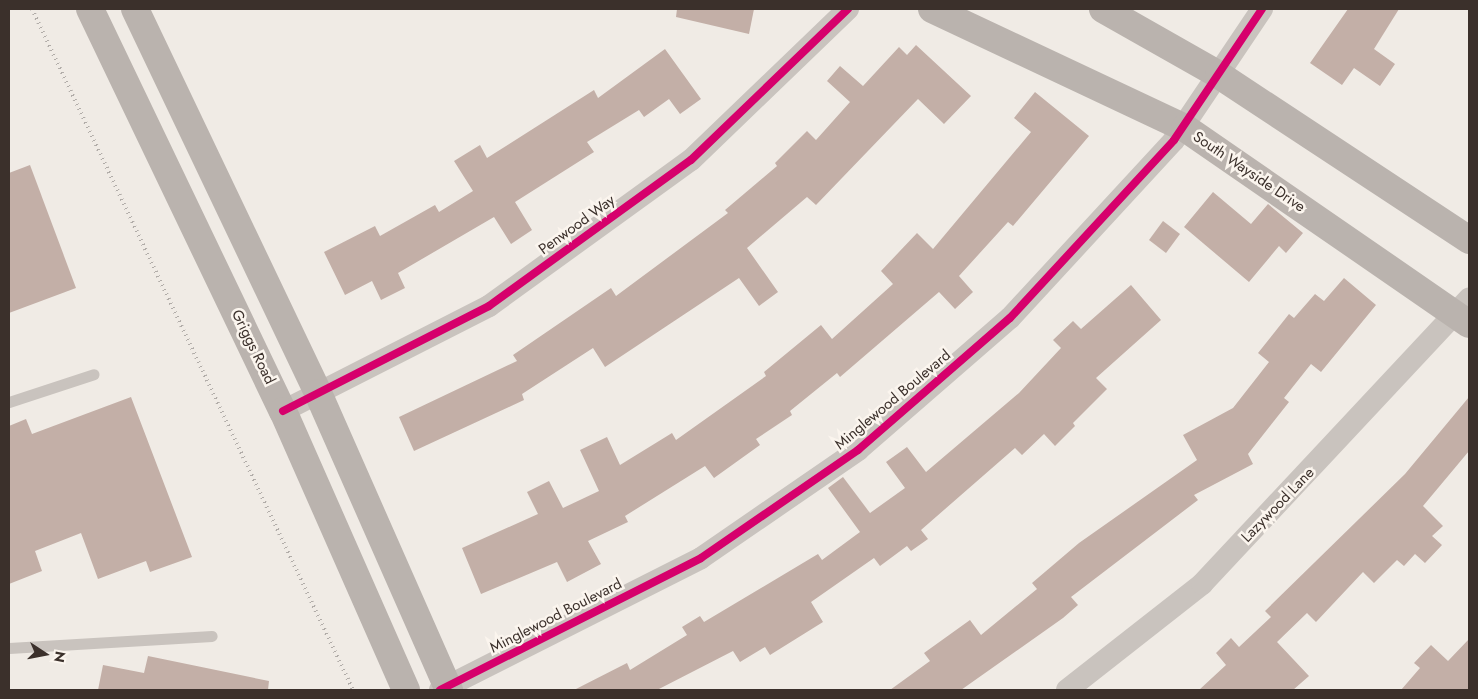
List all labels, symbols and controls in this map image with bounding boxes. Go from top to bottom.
street label: South Wayside Drive [1189,128,1309,216]
street label: Penwood Way [535,191,619,259]
street label: Griggs Road [227,307,279,387]
street label: Minglewood Boulevard [831,346,955,454]
street label: Lazywood Lane [1238,464,1318,546]
street label: Minglewood Boulevard [487,575,625,657]
north arrow [20,629,70,679]
text: N [49,649,71,664]

